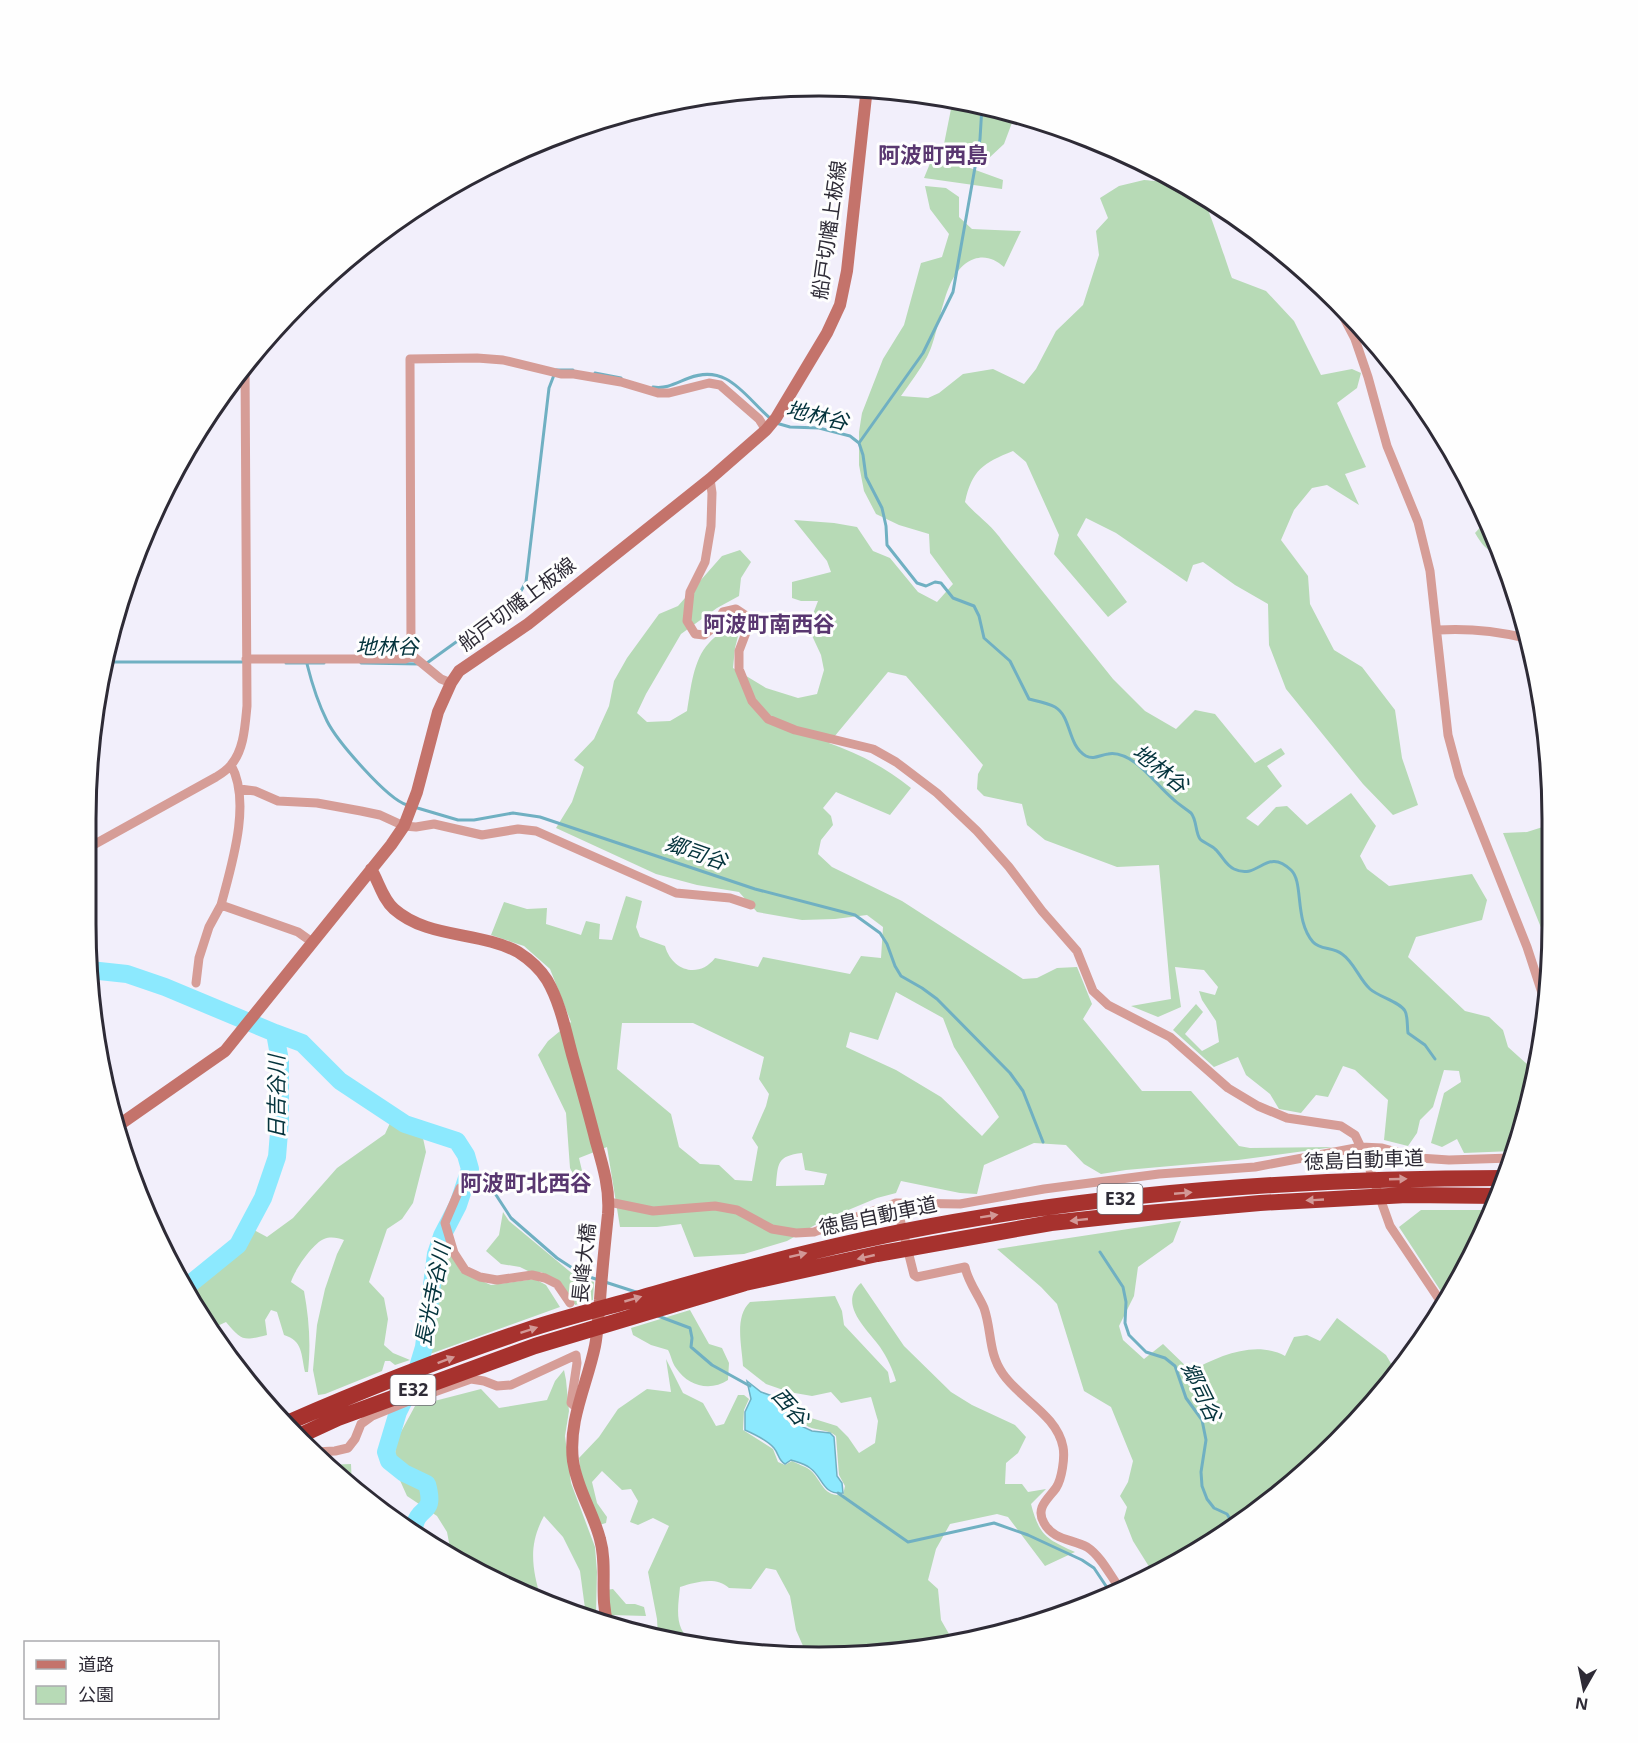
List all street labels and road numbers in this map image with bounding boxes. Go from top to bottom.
street label: 船戸切幡上板線 [805,159,852,301]
street label: 船戸切幡上板線 [453,551,581,657]
street label: 徳島自動車道 [1304,1144,1424,1175]
road number: E32 [1098,1184,1142,1214]
street label: 徳島自動車道 [816,1190,939,1241]
street label: 長峰大橋 [566,1222,601,1304]
road number: E32 [390,1375,436,1405]

